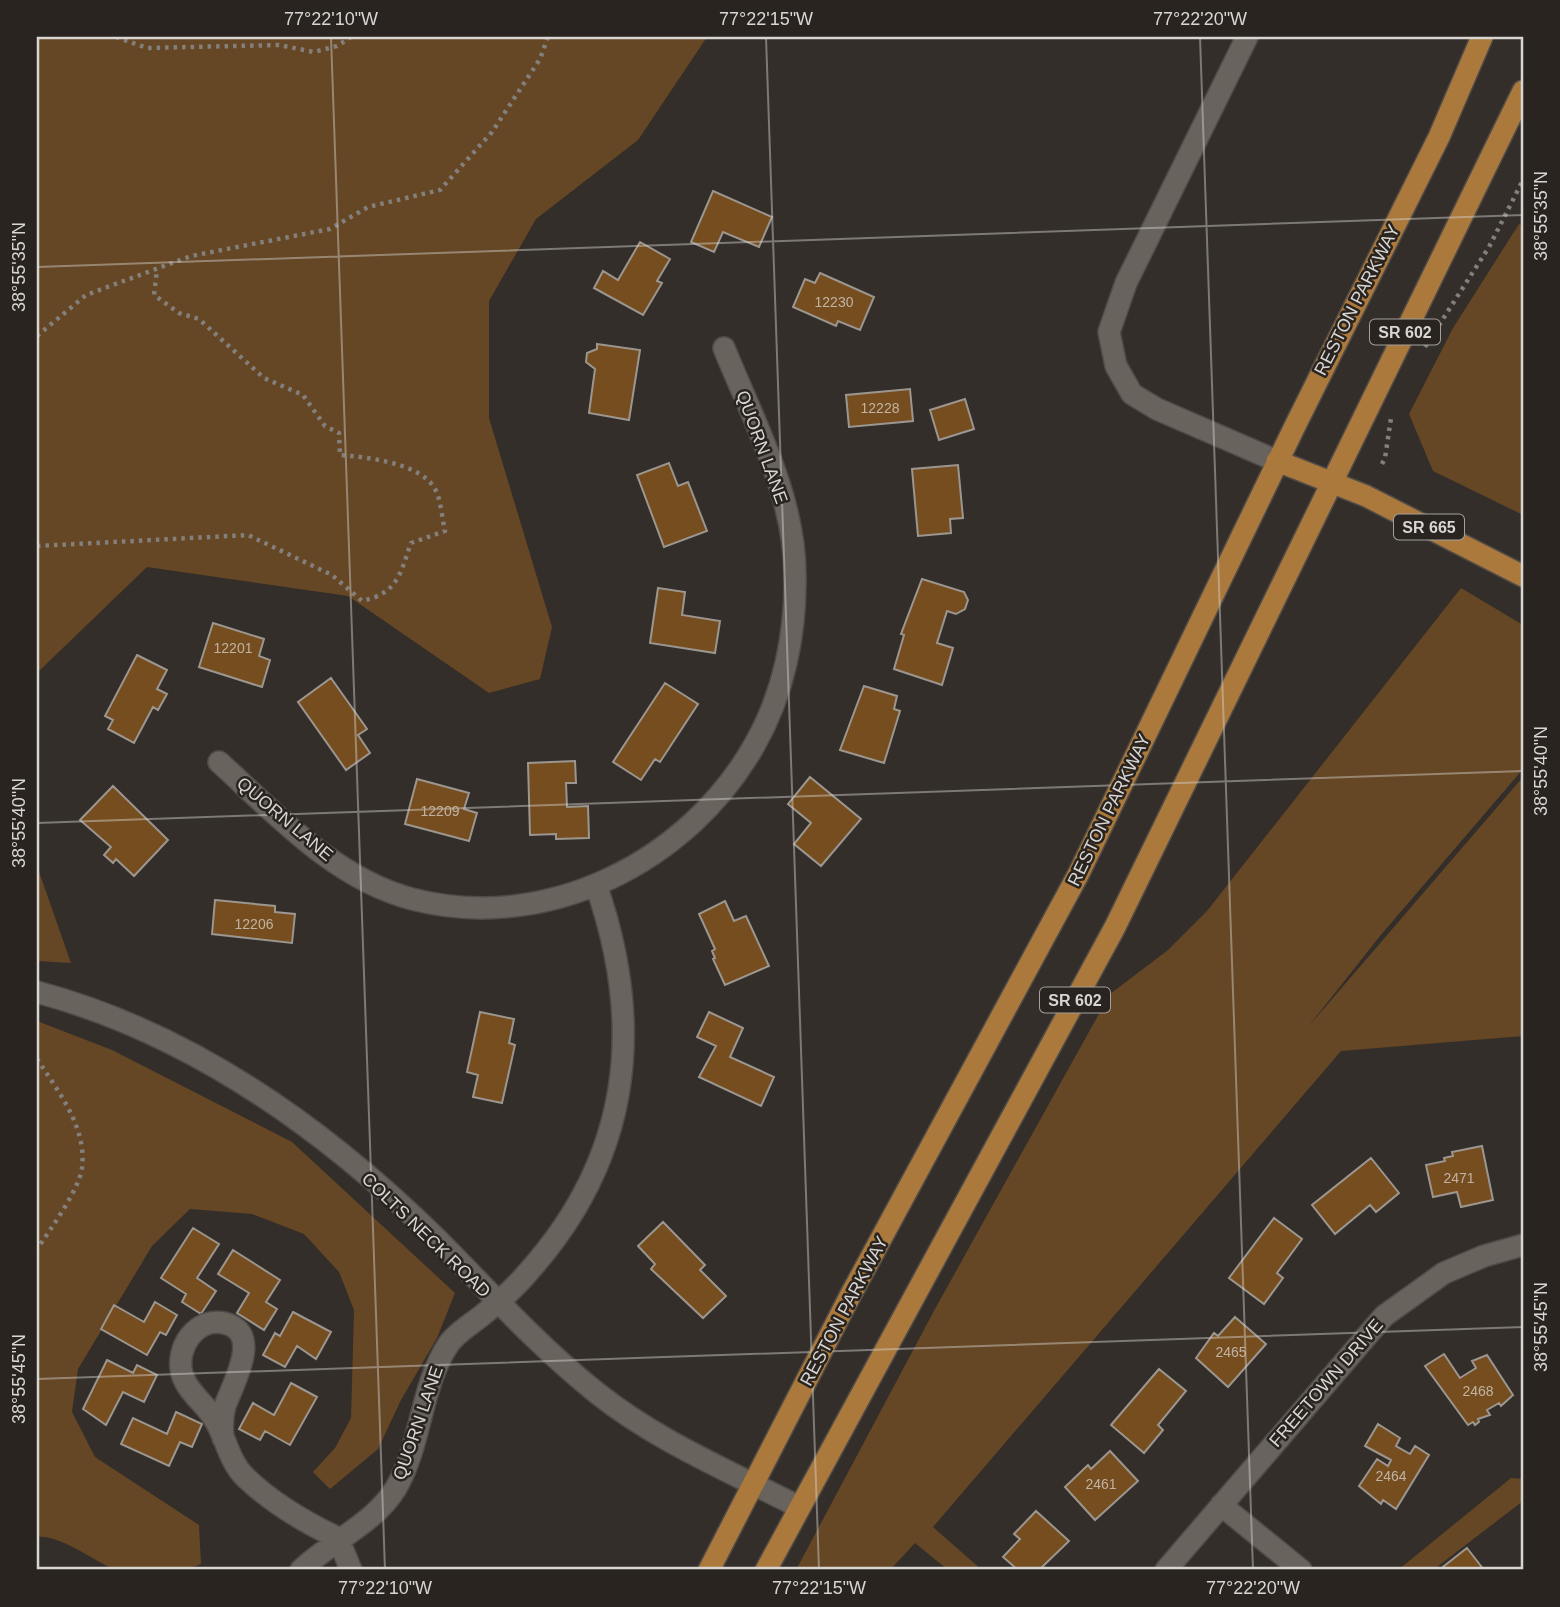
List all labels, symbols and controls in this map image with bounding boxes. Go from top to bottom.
text: 77°22'10"W [284,9,378,29]
text: 77°22'15"W [719,9,813,29]
text: 77°22'20"W [1153,9,1247,29]
text: 38°55'35"N [1531,171,1551,261]
street label: RESTON PARKWAY [1310,221,1404,379]
text: 38°55'35"N [9,222,29,312]
house number: 12230 [815,294,854,310]
road number: SR 602 [1370,320,1440,344]
street label: QUORN LANE [732,388,792,506]
house number: 12228 [861,400,900,416]
road number: SR 665 [1394,514,1464,540]
house number: 12201 [214,640,253,656]
text: 38°55'40"N [1531,726,1551,816]
street label: RESTON PARKWAY [1064,731,1154,889]
street label: QUORN LANE [233,773,337,865]
text: 38°55'40"N [9,778,29,868]
house number: 12209 [421,803,460,819]
house number: 12206 [235,916,274,932]
road number: SR 602 [1040,988,1110,1012]
street label: COLTS NECK ROAD [358,1169,494,1301]
house number: 2471 [1443,1170,1475,1186]
street label: RESTON PARKWAY [796,1233,892,1389]
text: 38°55'45"N [1531,1282,1551,1372]
street label: FREETOWN DRIVE [1265,1315,1387,1451]
text: 38°55'45"N [9,1334,29,1424]
house number: 2465 [1215,1344,1247,1360]
street label: QUORN LANE [389,1363,447,1483]
house number: 2468 [1462,1383,1494,1399]
house number: 2464 [1375,1468,1407,1484]
house number: 2461 [1085,1476,1117,1492]
text: 77°22'10"W [338,1578,432,1598]
text: 77°22'15"W [772,1578,866,1598]
text: 77°22'20"W [1206,1578,1300,1598]

